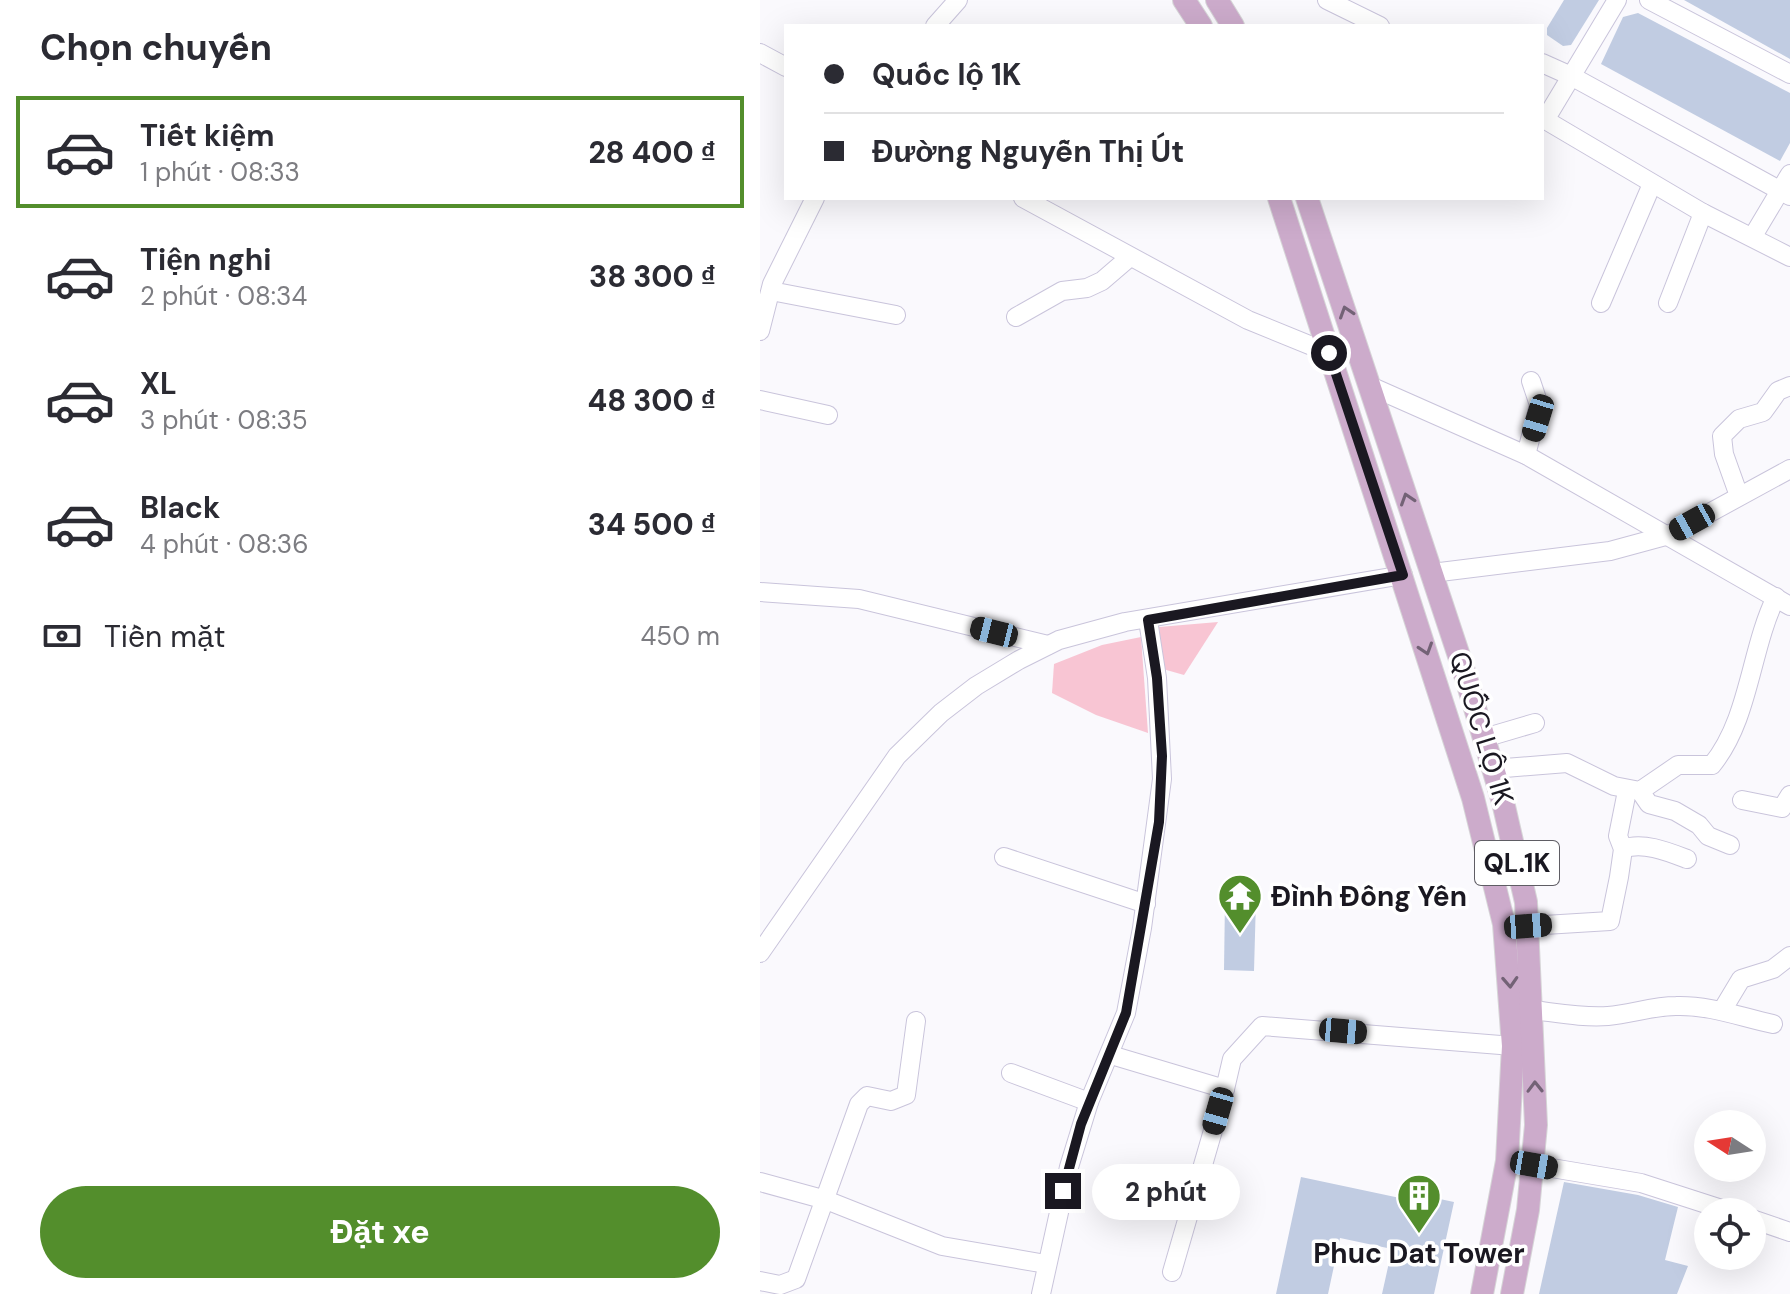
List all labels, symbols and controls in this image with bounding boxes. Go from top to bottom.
text: Chọn chuyến [40,24,272,71]
text: Quốc lộ 1K [872,55,1021,94]
icon: car [44,116,116,188]
text: Tiết kiệm [140,116,275,155]
text: Đường Nguyễn Thị Út [872,132,1184,171]
text: 28 400 ₫ [588,133,716,172]
text: 1 phút · 08:33 [140,155,300,189]
icon: car [44,240,116,312]
text: Tiện nghi [140,240,272,279]
text: 38 300 ₫ [589,257,716,296]
text: 2 phút · 08:34 [140,279,307,313]
one-way arrow [1339,305,1355,319]
route start [1311,335,1347,371]
icon: car [44,364,116,436]
text: XL [140,364,177,403]
text: 48 300 ₫ [588,381,716,420]
car [1520,392,1556,444]
text: 3 phút · 08:35 [140,403,308,437]
icon: car [44,488,116,560]
text: Black [140,488,220,527]
one-way arrow [1401,492,1417,506]
car [1665,500,1719,544]
text: 34 500 ₫ [588,505,716,544]
text: 4 phút · 08:36 [140,527,309,561]
icon: cash [40,614,84,658]
car [968,615,1020,649]
text: Tiền mặt [104,617,225,656]
text: 450 m [640,619,720,653]
one-way arrow [1417,642,1433,656]
street label: QUỐC LỘ 1K [1441,647,1522,809]
road number: QL.1K [1475,841,1559,885]
temple icon: Đình Đông Yên [1216,872,1264,935]
place label: Đình Đông Yên [1271,878,1467,915]
car [1503,912,1553,940]
one-way arrow [1501,976,1518,989]
car [1318,1017,1368,1045]
one-way arrow [1526,1080,1544,1093]
car [1200,1085,1236,1137]
north arrow [1694,1110,1766,1182]
map controls [1694,1110,1766,1270]
car [1508,1149,1560,1181]
callout: 2 phút [1091,1163,1239,1219]
building icon: Phuc Dat Tower [1395,1172,1443,1235]
route end [1045,1173,1081,1209]
text: 2 phút [1125,1175,1207,1209]
button: Đặt xe [40,1186,720,1278]
button: locate [1694,1198,1766,1270]
place label: Phuc Dat Tower [1313,1235,1525,1272]

